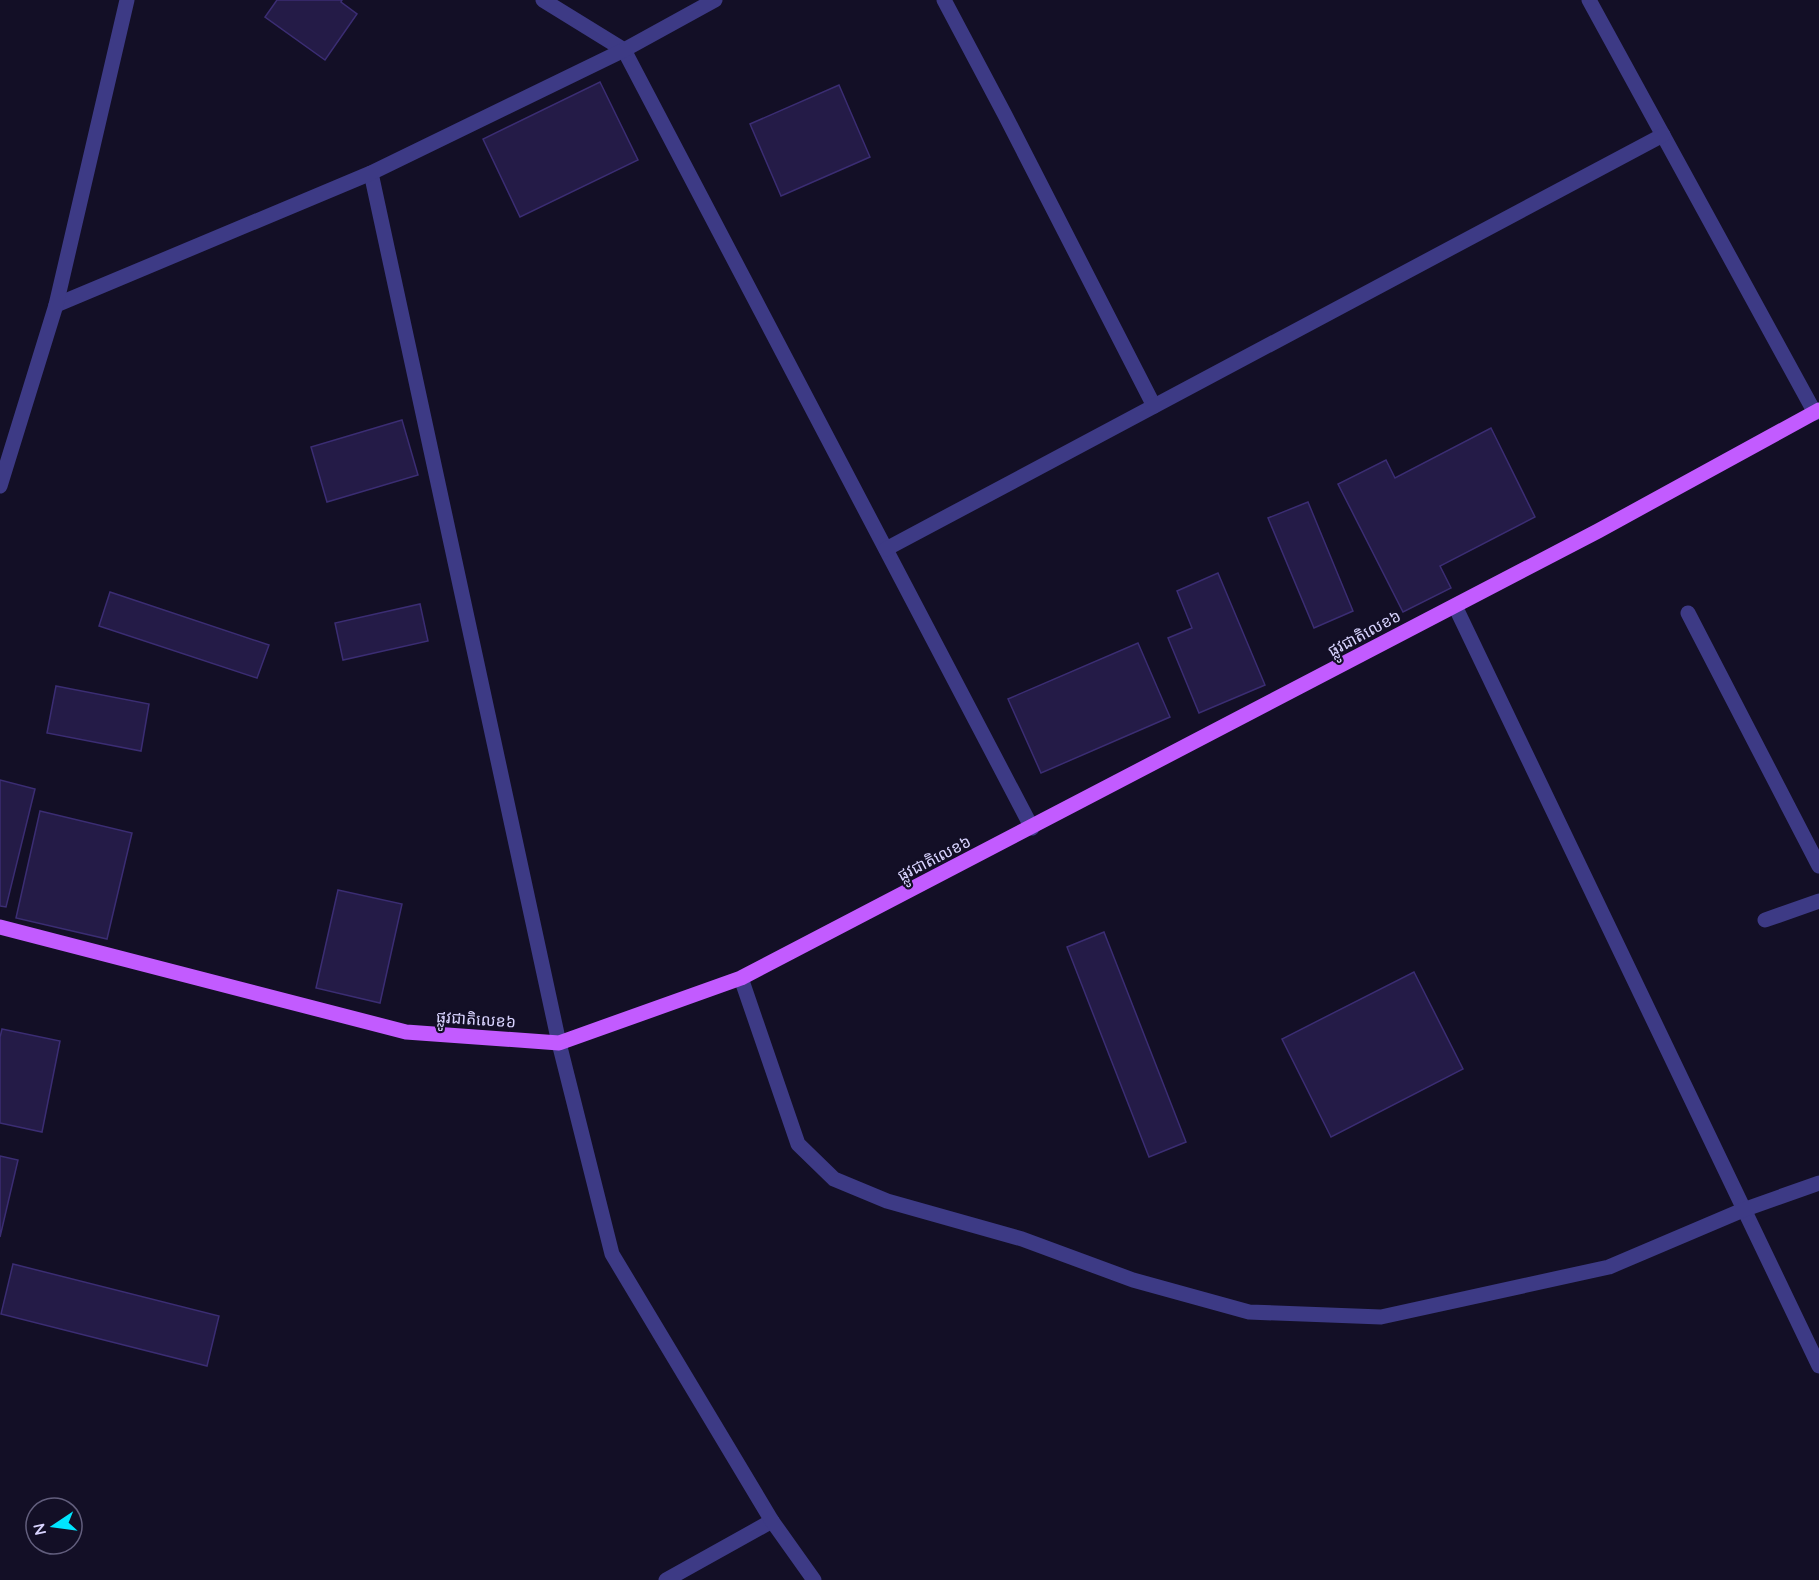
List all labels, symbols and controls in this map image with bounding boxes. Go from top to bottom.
street label: ផ្លូវជាតិលេខ៦ [1324,605,1406,665]
street label: ផ្លូវជាតិលេខ៦ [894,831,976,889]
street label: ផ្លូវជាតិលេខ៦ [435,1006,517,1036]
north arrow [24,1496,84,1556]
text: N [28,1521,50,1537]

